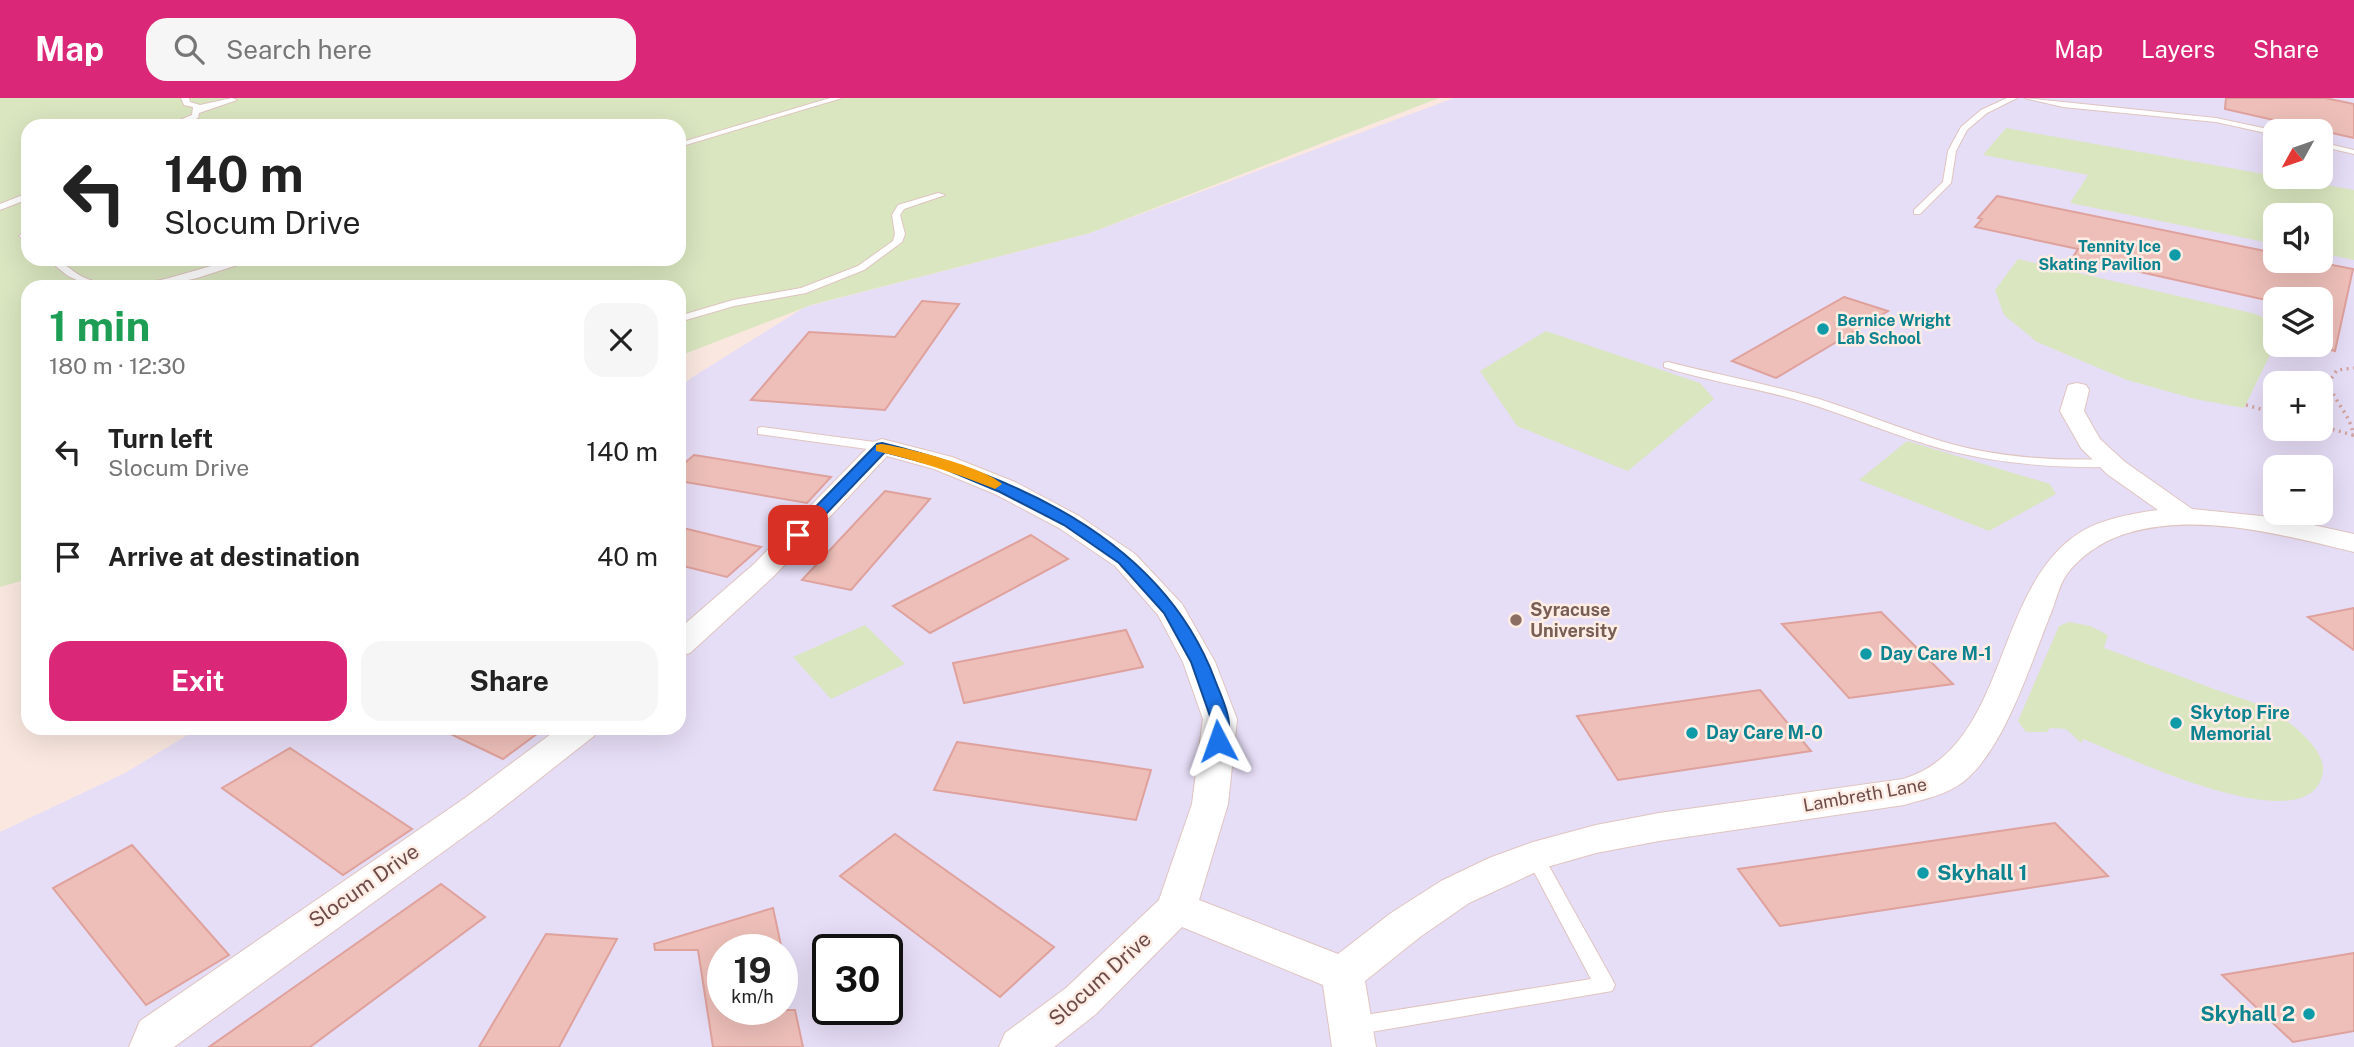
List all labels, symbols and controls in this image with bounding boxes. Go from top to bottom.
search box [146,18,636,81]
text: Map [35,30,104,68]
icon: search [170,30,208,68]
text: Search here [226,34,372,65]
text: Map [2054,35,2103,63]
text: Layers [2141,35,2215,63]
text: Share [2253,35,2319,63]
north arrow [2263,119,2333,189]
map controls [2263,119,2333,525]
text: 140 m [164,145,304,203]
icon: left [49,147,140,238]
button: sound [2263,203,2333,273]
text: Slocum Drive [164,204,361,241]
place label: Tennity Ice Skating Pavilion [2038,237,2161,274]
marker: Tennity Ice Skating Pavilion [2167,247,2183,263]
button: layers [2263,287,2333,357]
text: 1 min [49,301,150,350]
button: close [584,303,658,377]
place label: Bernice Wright Lab School [1837,311,1951,348]
marker: Bernice Wright Lab School [1815,321,1831,337]
text: 180 m · 12:30 [49,352,186,379]
button: + [2263,371,2333,441]
text: Turn left [108,423,213,454]
icon: left [49,433,87,471]
text: 140 m [586,436,658,467]
text: Slocum Drive [108,454,249,481]
button: − [2263,455,2333,525]
pin [768,505,828,565]
icon: arrive [779,516,817,554]
icon: arrive [49,538,87,576]
text: Arrive at destination [108,541,360,572]
text: 40 m [597,541,658,572]
place label: Syracuse University [1530,599,1617,641]
marker: Syracuse University [1508,612,1524,628]
button: Exit [49,641,347,721]
button: Share [361,641,658,721]
place label: Day Care M-1 [1880,643,1992,664]
marker: Day Care M-1 [1858,646,1874,662]
place label: Skytop Fire Memorial [2190,702,2290,744]
position arrow [1181,704,1255,778]
marker: Skytop Fire Memorial [2168,715,2184,731]
place label: Day Care M-0 [1706,722,1823,743]
marker: Day Care M-0 [1684,725,1700,741]
street label: Lambreth Lane [1801,773,1929,816]
street label: Slocum Drive [304,838,424,933]
place label: Skyhall 1 [1937,860,2027,885]
marker: Skyhall 1 [1915,865,1931,881]
street label: Slocum Drive [1043,926,1156,1031]
speed limit sign: 30 [812,934,903,1025]
text: 19 [733,950,772,991]
text: km/h [731,986,774,1007]
place label: Skyhall 2 [2200,1001,2295,1026]
marker: Skyhall 2 [2301,1006,2317,1022]

